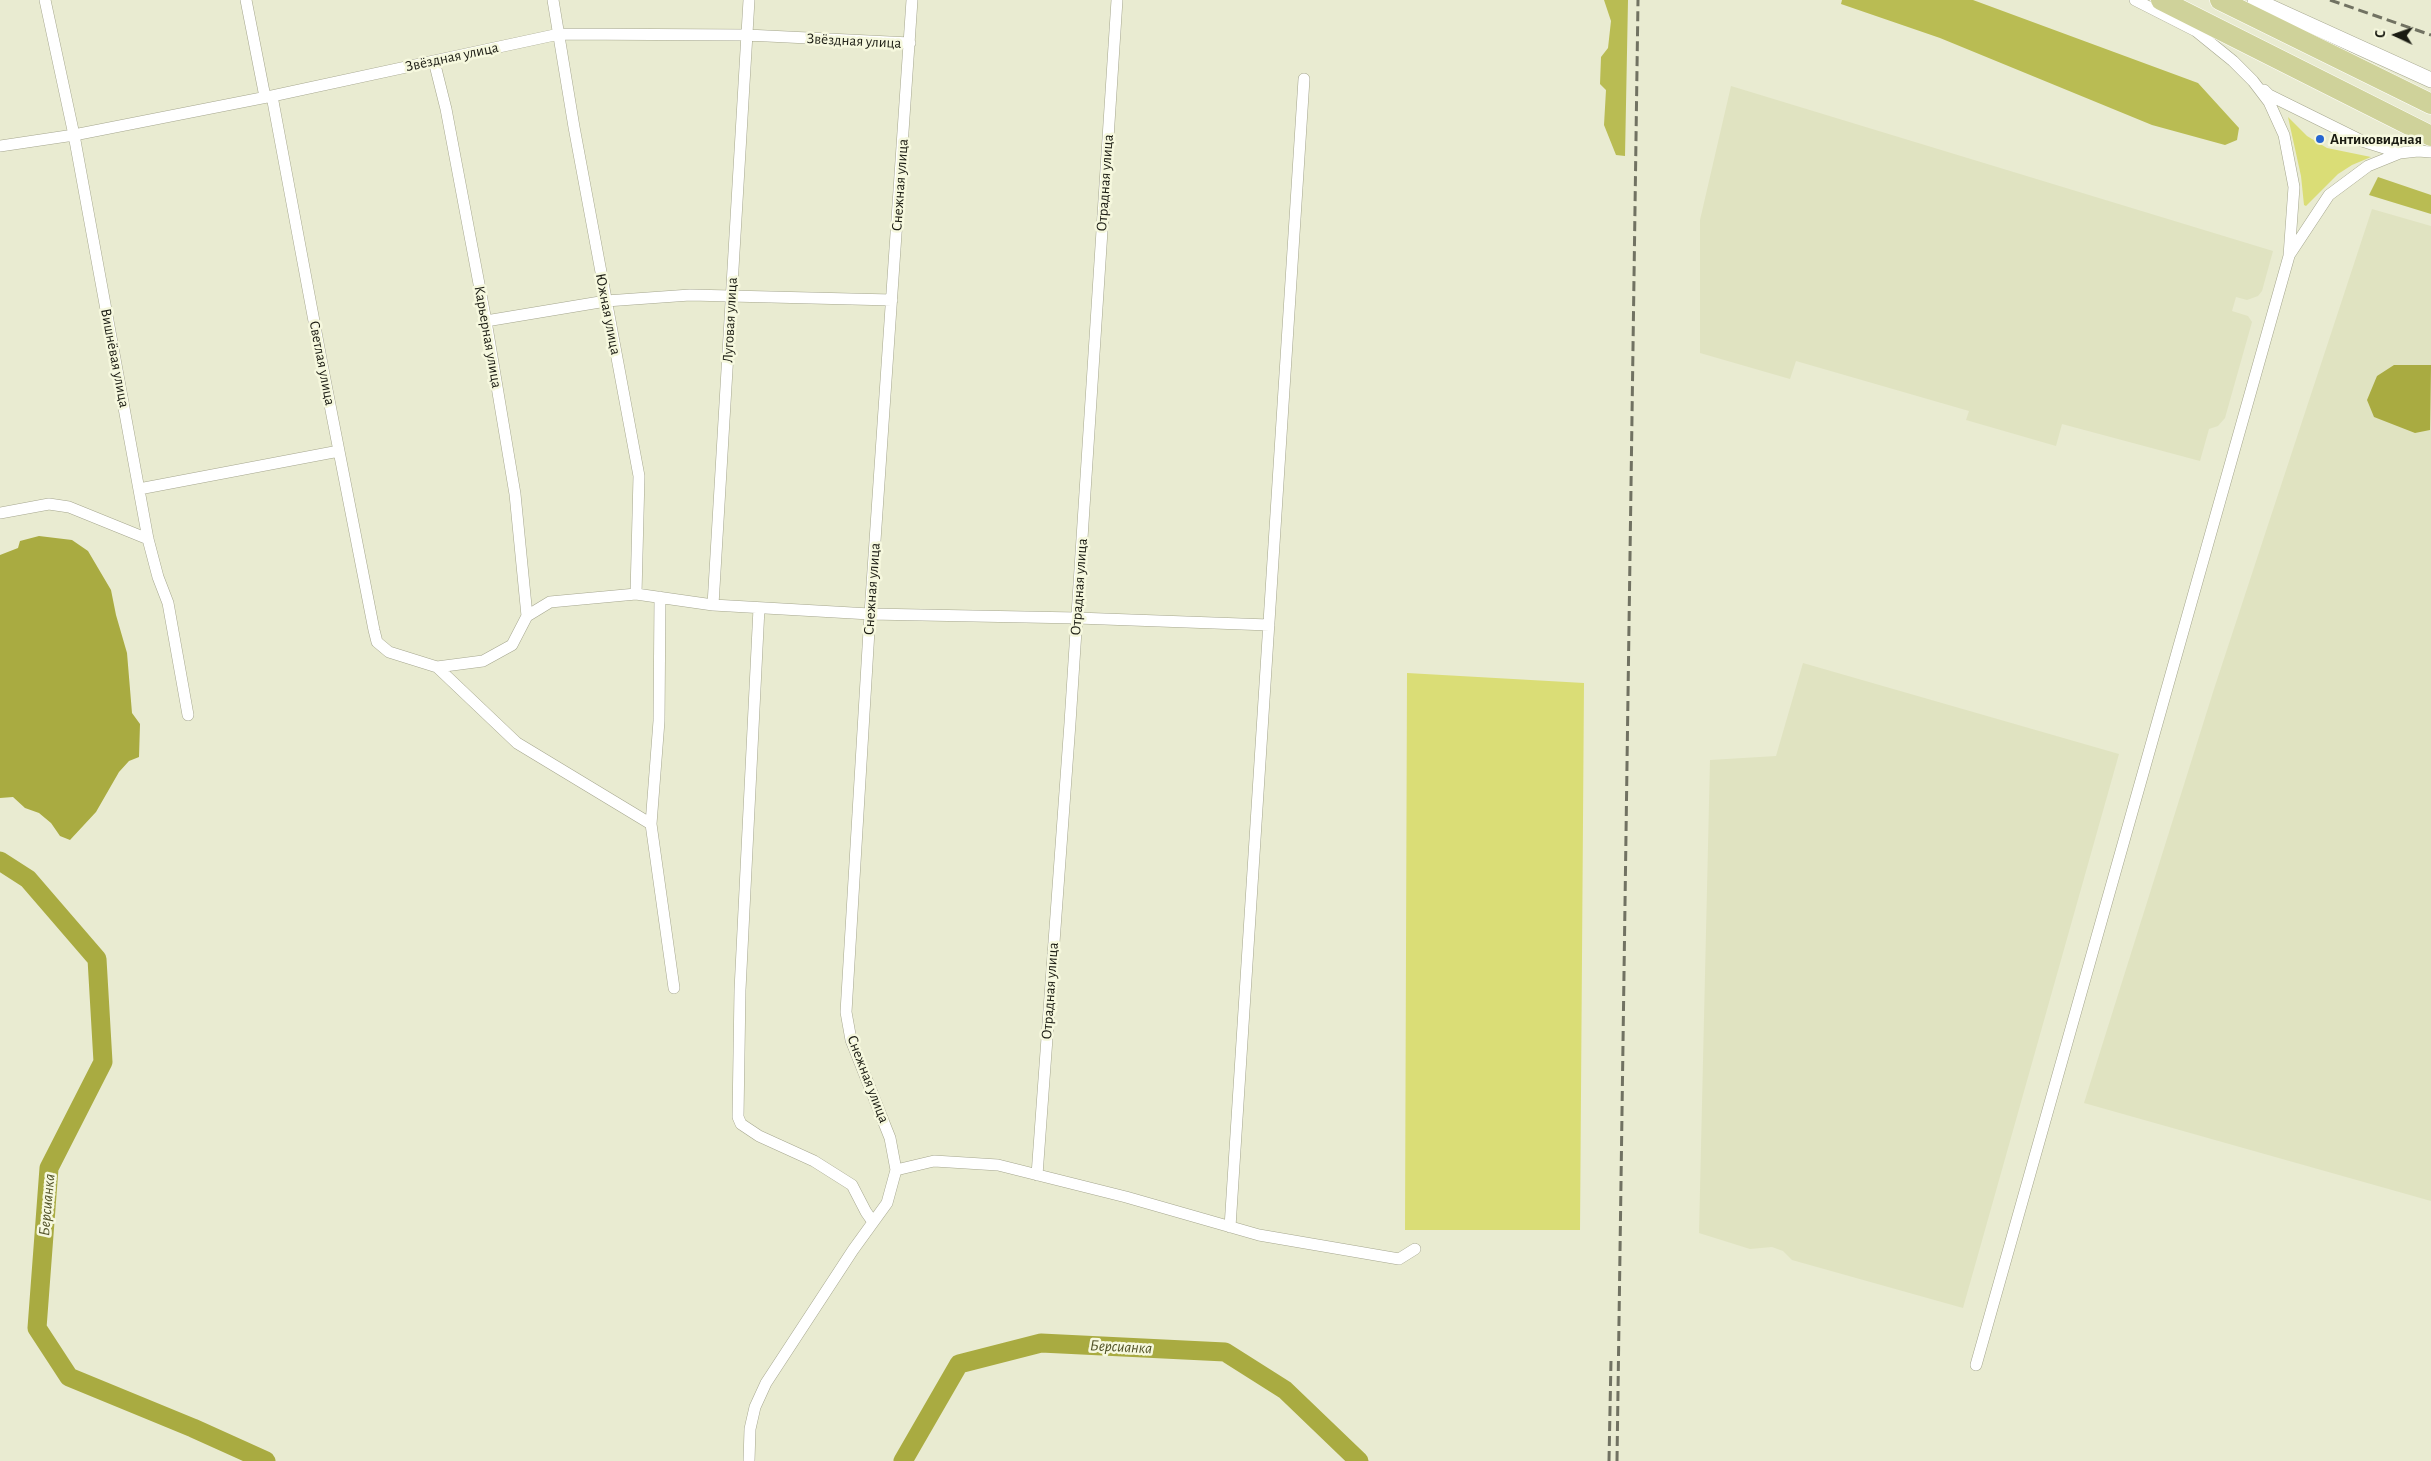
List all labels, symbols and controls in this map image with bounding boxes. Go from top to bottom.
north arrow [2371,10,2421,60]
street label: Звёздная улица [806,30,902,52]
text: С [2374,30,2388,38]
street label: Звёздная улица [404,38,500,76]
place label: Антиковидная [2330,130,2422,148]
marker: Антиковидная [2314,133,2326,145]
street label: Отрадная улица [1093,134,1117,232]
street label: Снежная улица [888,138,912,232]
street label: Южная улица [591,272,625,356]
street label: Луговая улица [719,277,741,363]
street label: Карьерная улица [470,284,506,390]
street label: Вишнёвая улица [97,307,133,409]
street label: Светлая улица [305,319,339,407]
street label: Отрадная улица [1067,538,1091,636]
street label: Снежная улица [860,542,884,636]
street label: Отрадная улица [1038,942,1062,1040]
street label: Снежная улица [843,1033,893,1125]
water label: Берсианка [35,1173,59,1237]
water label: Берсианка [1089,1336,1153,1358]

